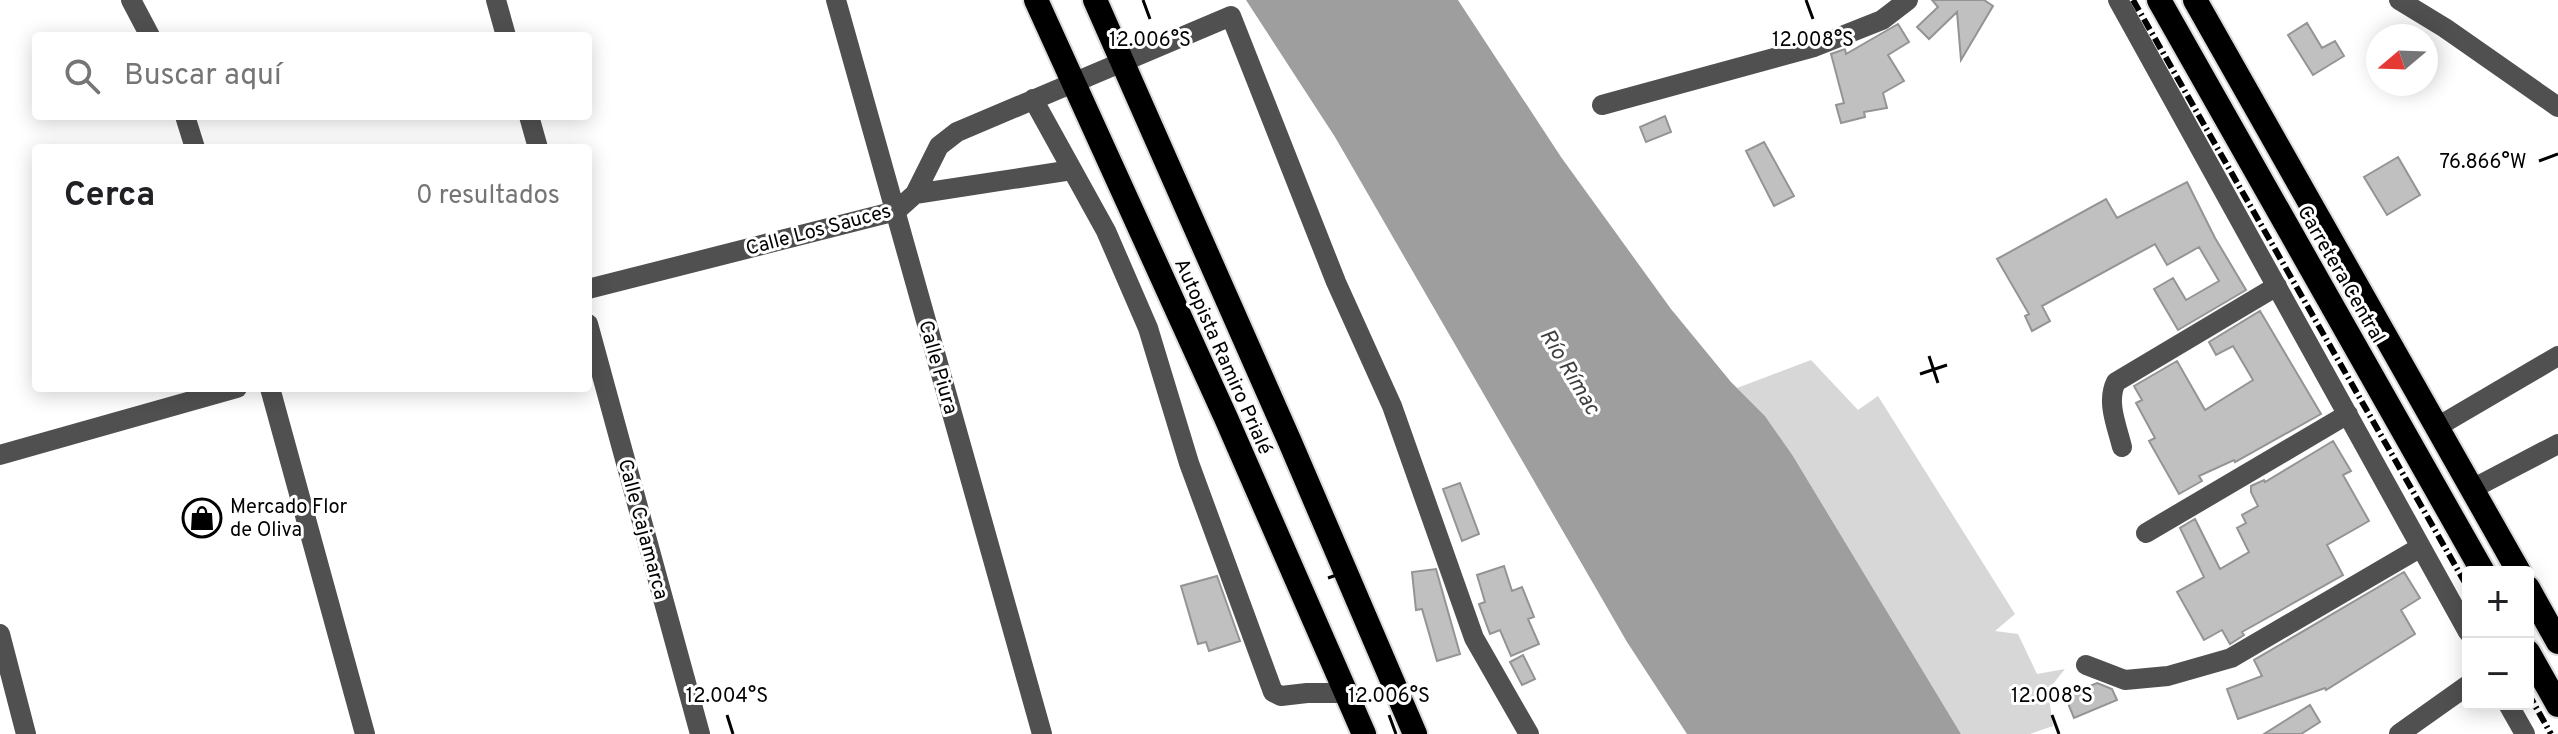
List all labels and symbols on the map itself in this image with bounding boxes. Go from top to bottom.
north arrow [2366,24,2438,96]
text: 12.006°S [1109,28,1191,54]
text: 12.008°S [1772,28,1854,54]
text: 76.866°W [2440,150,2526,176]
street label: Calle Los Sauces [743,199,894,263]
street label: Carretera Central [2290,201,2390,349]
street label: Autopista Ramiro Prialé [1167,255,1277,459]
street label: Calle Piura [911,318,963,417]
water label: Río Rímac [1533,324,1605,421]
street label: Calle Cajamarca [611,456,673,603]
place label: Mercado Flor de Oliva [230,495,348,544]
shop icon: Mercado Flor de Oliva [181,497,223,539]
text: 12.004°S [686,684,768,710]
text: 12.006°S [1348,684,1430,710]
text: 12.008°S [2011,684,2093,710]

